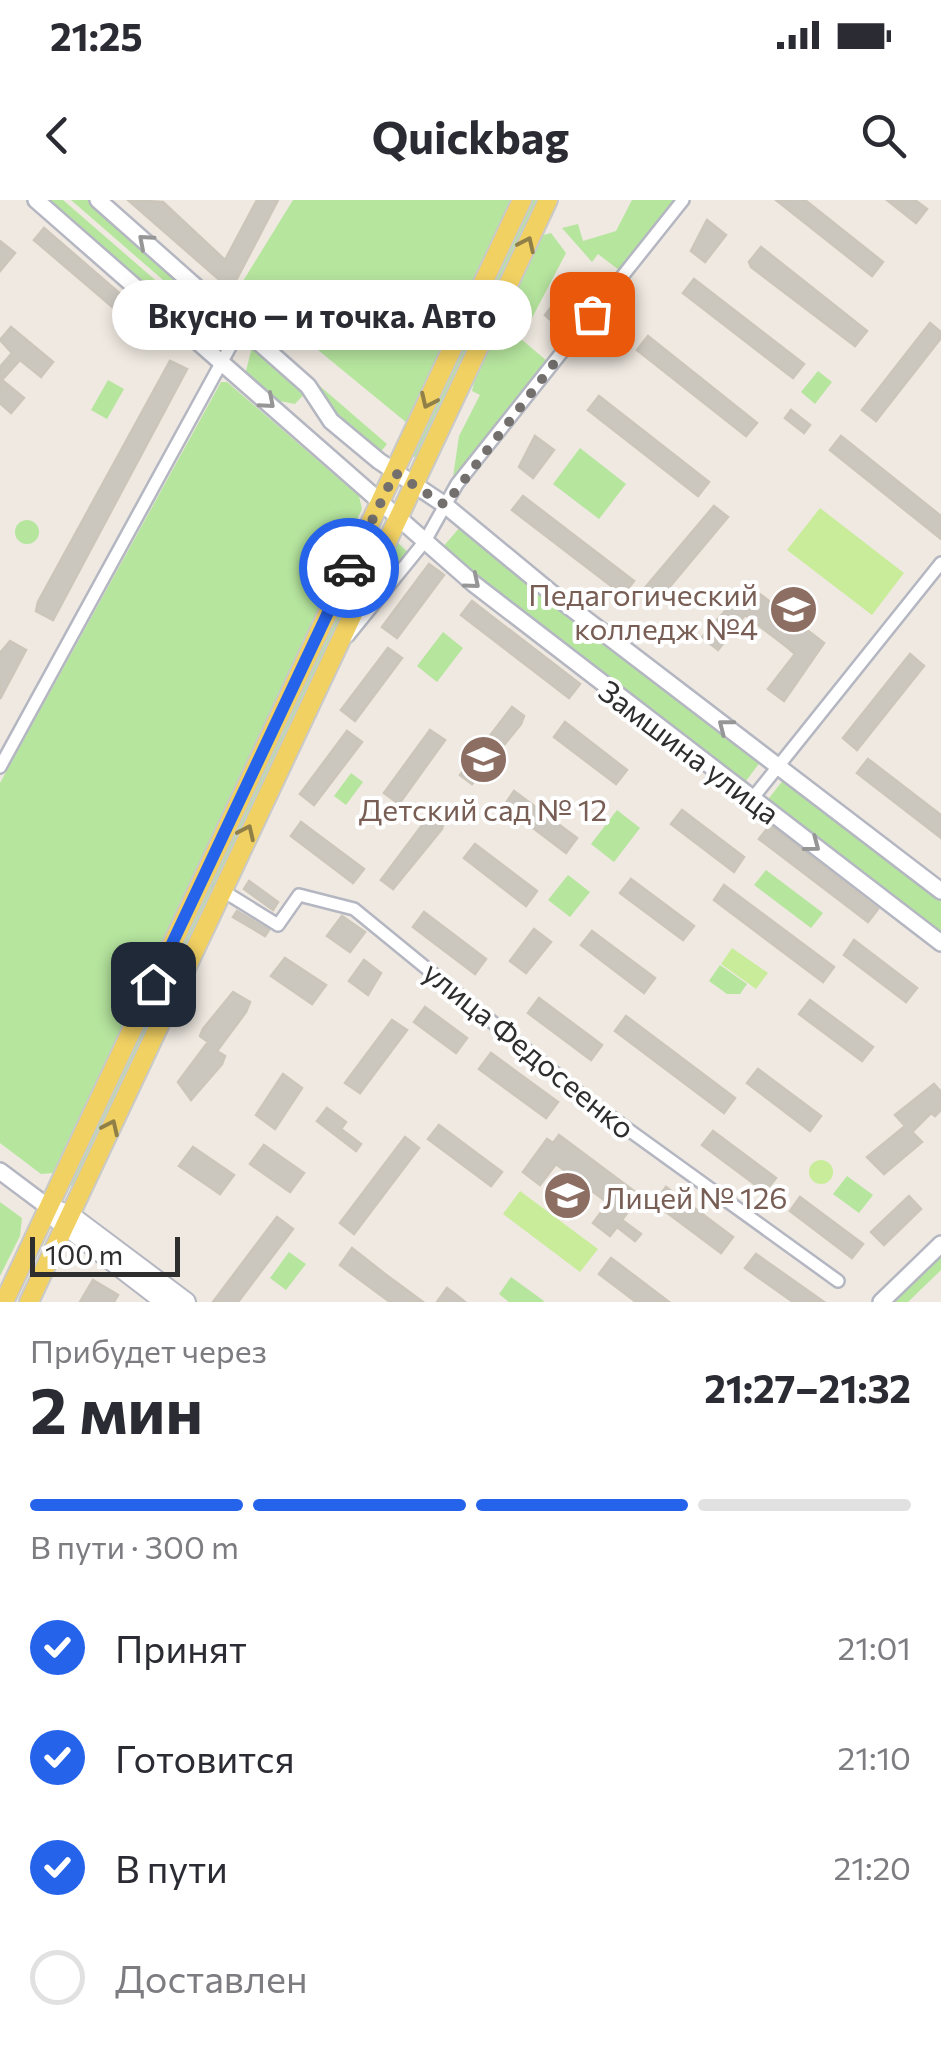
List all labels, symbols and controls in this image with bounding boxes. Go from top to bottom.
text: 21:25 [50,12,143,59]
icon: back [30,108,85,163]
text: Quickbag [372,108,569,163]
icon: search [856,108,911,163]
one-way arrow [139,235,157,253]
one-way arrow [515,236,535,254]
pin [550,272,635,357]
callout: Вкусно — и точка. Авто [112,279,532,349]
icon: bag [565,287,620,342]
text: Вкусно — и точка. Авто [148,295,496,335]
one-way arrow [256,390,275,408]
one-way arrow [421,391,441,409]
courier [299,518,399,618]
icon: car [322,541,377,596]
one-way arrow [462,570,480,588]
place label: Педагогический колледж №4 [528,575,758,646]
school or university icon: Педагогический колледж №4 [767,584,819,636]
street label: Замшина улица [592,671,788,831]
one-way arrow [718,720,736,738]
school or university icon: Детский сад № 12 [457,733,509,785]
place label: Детский сад № 12 [359,790,607,827]
one-way arrow [234,824,254,842]
one-way arrow [802,834,820,851]
pin [111,942,196,1027]
street label: улица Федосеенко [417,952,643,1146]
icon: home [126,957,181,1012]
one-way arrow [98,1119,118,1137]
school or university icon: Лицей № 126 [542,1170,594,1222]
place label: Лицей № 126 [603,1178,787,1215]
scale bar [30,1232,180,1276]
text: 100 m [45,1237,123,1271]
text: Прибудет через [30,1330,267,1370]
text: 21:27–21:32 [704,1364,911,1411]
text: 2 мин [30,1368,203,1447]
text: В пути · 300 m [30,1526,239,1566]
icon: check [30,1620,85,1675]
text: Принят [115,1624,247,1671]
text: 21:01 [837,1627,911,1667]
icon: check [30,1730,85,1785]
text: Готовится [115,1734,295,1781]
text: 21:10 [837,1737,911,1777]
icon: check [30,1840,85,1895]
text: В пути [115,1844,228,1891]
text: 21:20 [833,1847,911,1887]
text: Доставлен [115,1954,308,2001]

